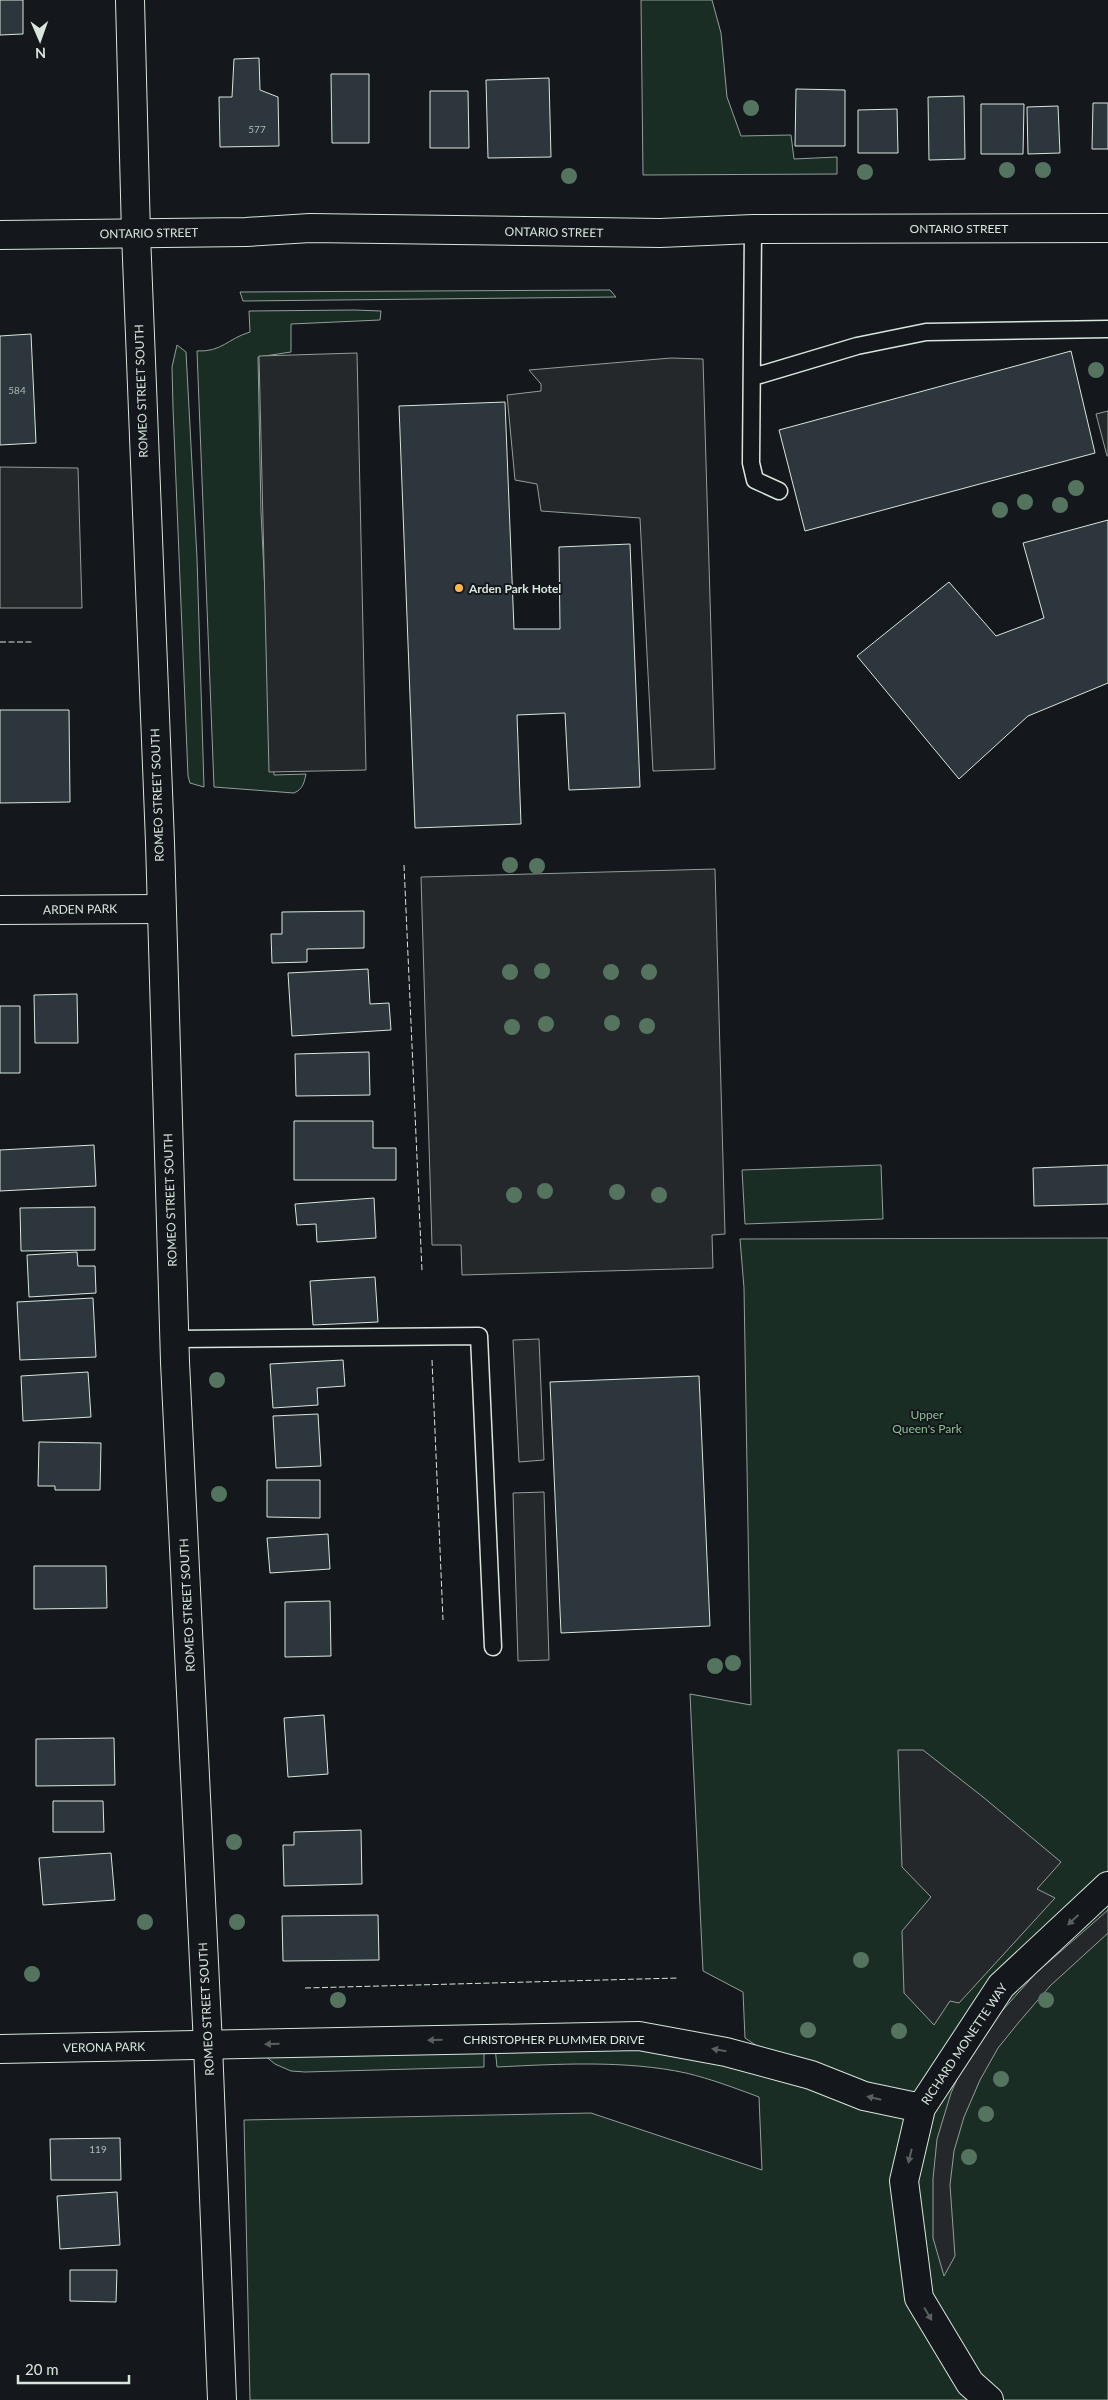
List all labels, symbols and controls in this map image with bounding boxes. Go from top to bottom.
north arrow [15,15,65,65]
text: N [35,45,46,62]
house number: 577 [248,123,266,135]
street label: ONTARIO STREET [910,221,1008,236]
street label: ONTARIO STREET [504,224,604,240]
street label: ONTARIO STREET [99,225,199,241]
street label: ROMEO STREET SOUTH [131,324,151,458]
house number: 584 [8,384,26,396]
place label: Arden Park Hotel [468,581,561,596]
marker: Arden Park Hotel [453,582,465,594]
street label: ROMEO STREET SOUTH [147,728,167,862]
street label: ARDEN PARK [43,901,117,917]
street label: ROMEO STREET SOUTH [160,1133,180,1267]
park label: Upper Queen's Park [892,1407,963,1436]
street label: ROMEO STREET SOUTH [176,1538,198,1672]
one-way arrow [1067,1914,1079,1926]
street label: ROMEO STREET SOUTH [195,1942,217,2076]
street label: RICHARD MONETTE WAY [918,1980,1011,2108]
street label: CHRISTOPHER PLUMMER DRIVE [463,2032,645,2047]
one-way arrow [427,2037,443,2045]
street label: VERONA PARK [63,2039,145,2055]
one-way arrow [264,2040,280,2048]
one-way arrow [710,2046,726,2054]
one-way arrow [866,2094,881,2102]
house number: 119 [89,2143,107,2155]
one-way arrow [906,2148,914,2163]
one-way arrow [924,2308,933,2321]
scale bar [18,2352,129,2384]
text: 20 m [25,2360,59,2378]

